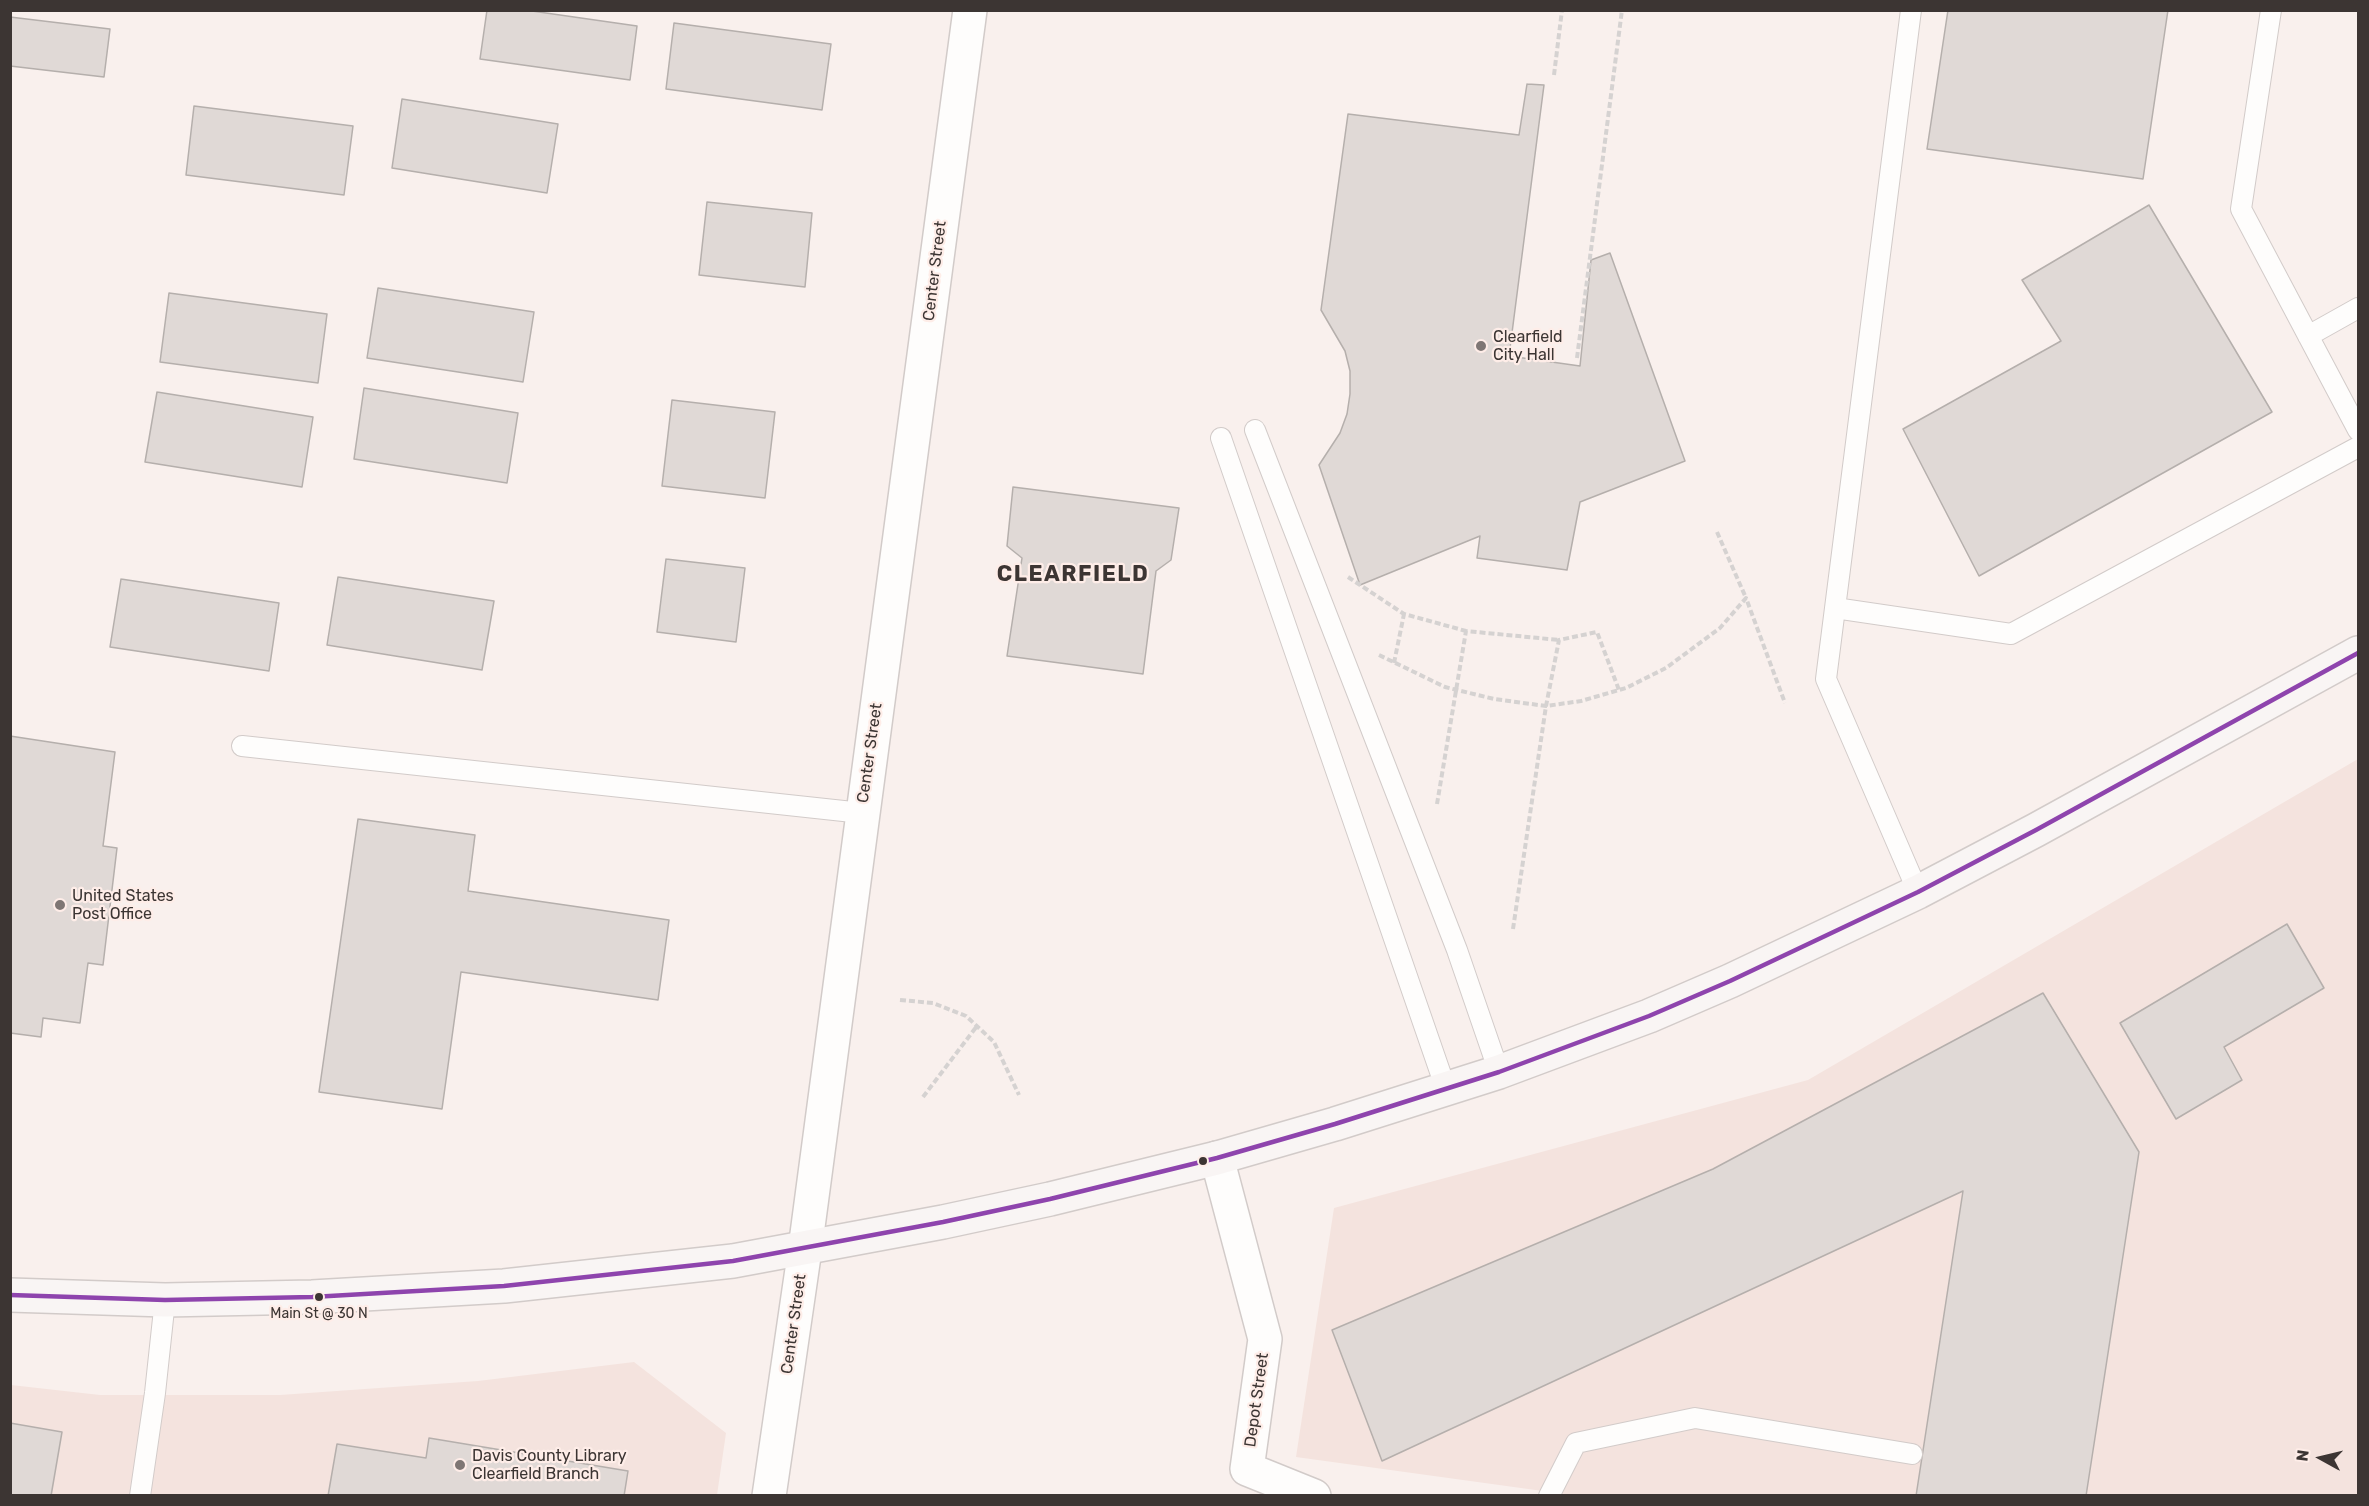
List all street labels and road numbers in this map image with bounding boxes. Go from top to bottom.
street label: Center Street [919,220,951,322]
street label: Center Street [853,702,887,804]
street label: Center Street [777,1273,811,1375]
street label: Depot Street [1241,1352,1273,1448]

